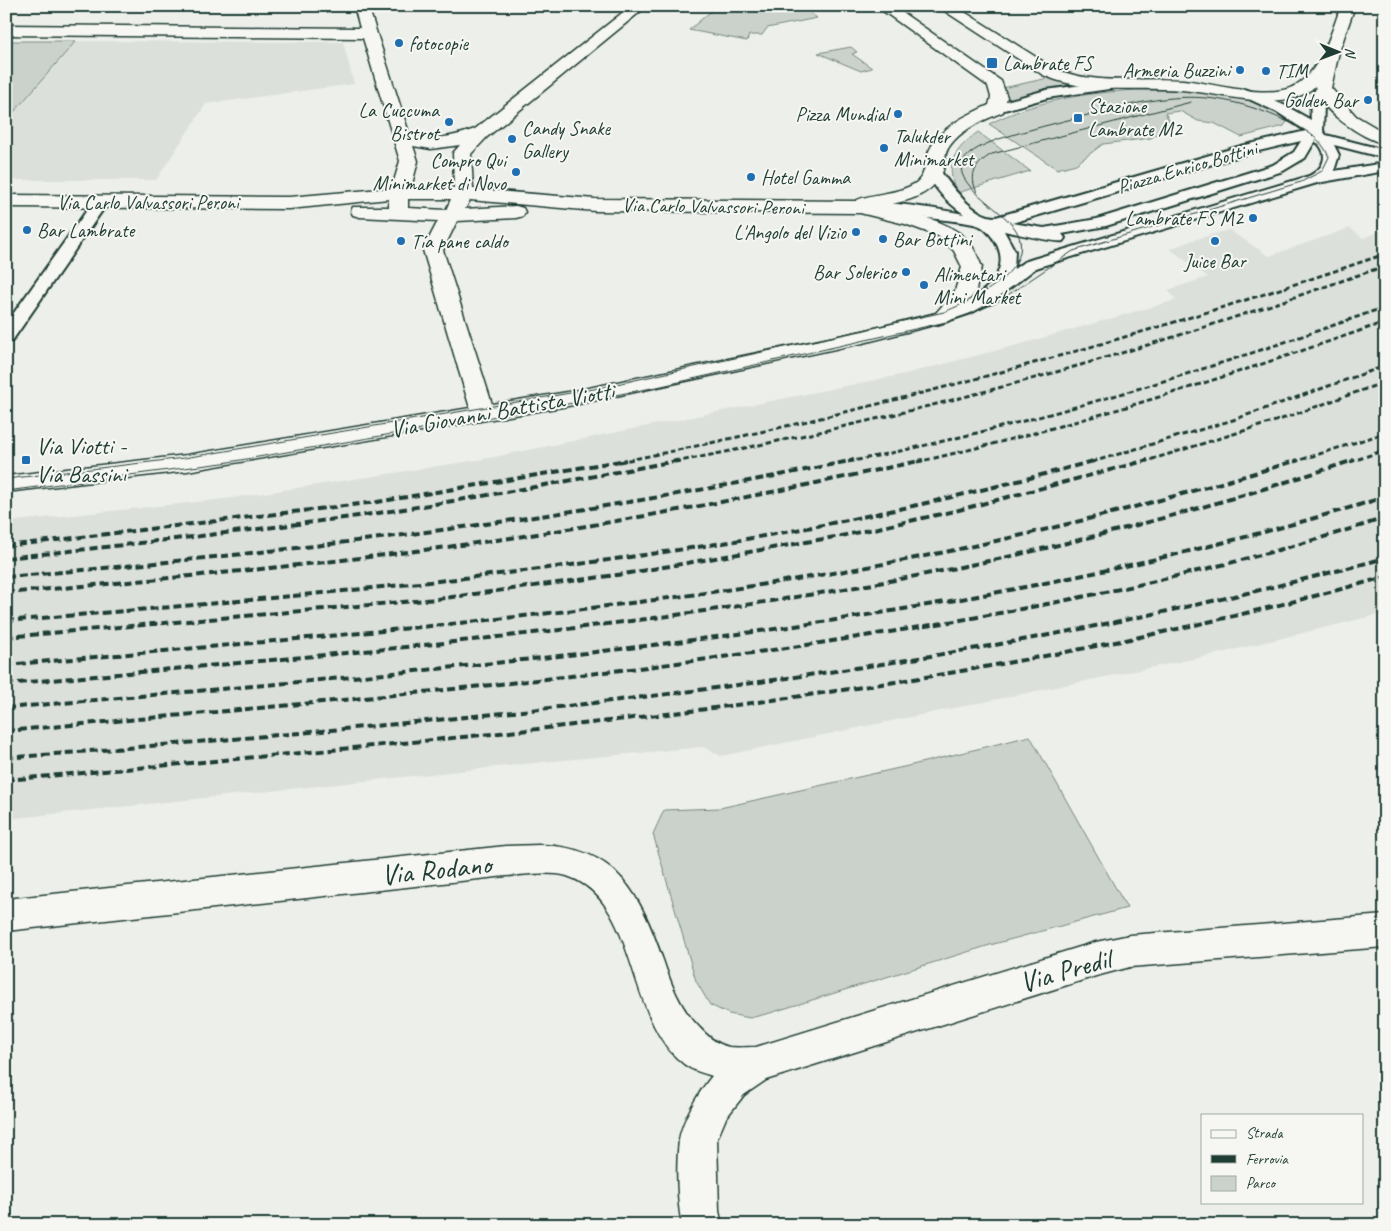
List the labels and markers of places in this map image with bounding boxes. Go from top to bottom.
place label: fotocopie [409,31,469,56]
marker: fotocopie [393,37,405,49]
place label: Lambrate FS [1003,51,1094,76]
marker: Lambrate FS [985,56,999,70]
place label: Armeria Buzzini [1123,58,1232,83]
place label: TIM [1276,59,1309,84]
marker: Armeria Buzzini [1234,64,1246,76]
marker: TIM [1260,65,1272,77]
place label: Golden Bar [1284,88,1360,113]
place label: Stazione Lambrate M2 [1088,94,1184,142]
marker: Golden Bar [1362,94,1374,106]
place label: La Cuccuma Bistrot [358,98,441,146]
place label: Pizza Mundial [796,102,892,127]
marker: Pizza Mundial [892,108,904,120]
marker: Stazione Lambrate M2 [1072,112,1084,124]
marker: La Cuccuma Bistrot [443,116,455,128]
place label: Candy Snake Gallery [522,116,611,164]
place label: Talukder Minimarket [894,124,976,172]
marker: Candy Snake Gallery [506,133,518,145]
marker: Talukder Minimarket [878,142,890,154]
place label: Compro Qui Minimarket di Novo [373,148,508,196]
place label: Hotel Gamma [761,165,851,190]
marker: Compro Qui Minimarket di Novo [510,166,522,178]
marker: Hotel Gamma [745,171,757,183]
place label: Lambrate FS M2 [1126,206,1245,231]
marker: Lambrate FS M2 [1247,212,1259,224]
place label: Bar Lambrate [37,218,136,243]
place label: L'Angolo del Vizio [734,220,847,245]
marker: Bar Lambrate [21,224,33,236]
marker: L'Angolo del Vizio [850,226,862,238]
place label: Bar Bottini [893,227,973,252]
place label: Tía pane caldo [411,229,510,254]
marker: Bar Bottini [877,233,889,245]
marker: Tía pane caldo [395,235,407,247]
marker: Juice Bar [1209,235,1221,247]
place label: Juice Bar [1183,249,1248,274]
place label: Bar Solerico [813,260,898,285]
place label: Alimentari Mini Market [934,262,1023,310]
marker: Bar Solerico [900,266,912,278]
marker: Alimentari Mini Market [918,279,930,291]
place label: Via Viotti - Via Bassini [36,431,128,489]
marker: Via Viotti - Via Bassini [20,454,32,466]

